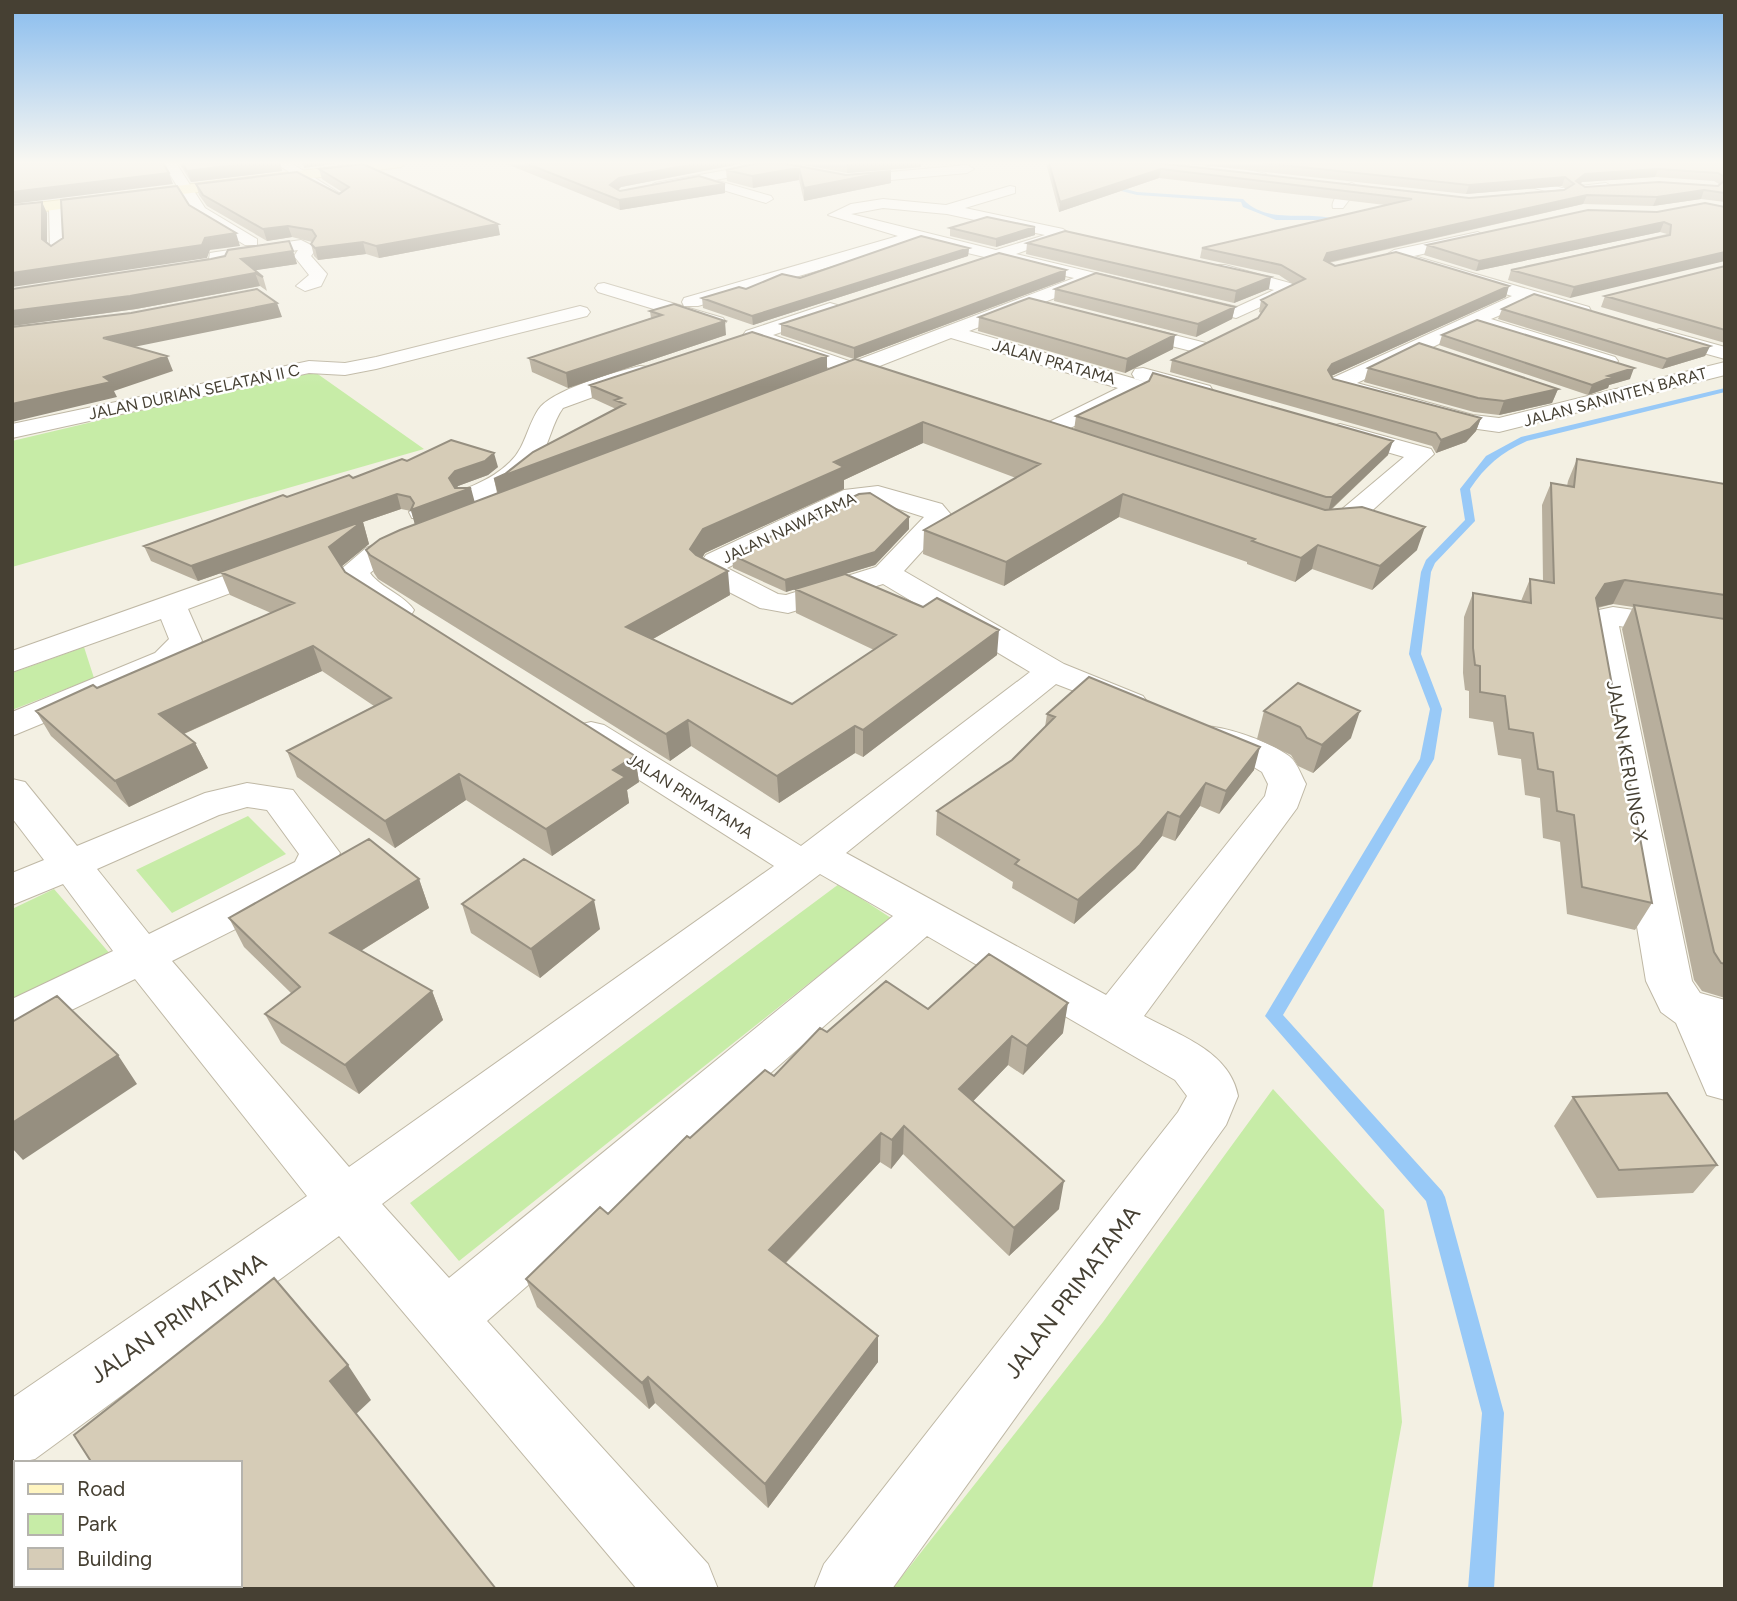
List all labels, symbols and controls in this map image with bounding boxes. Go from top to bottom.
street label: JALAN PRATAMA [990,335,1118,389]
street label: JALAN DURIAN SELATAN II C [87,360,301,424]
street label: JALAN SANINTEN BARAT [1521,363,1709,431]
street label: JALAN NAWATAMA [719,489,859,567]
street label: JALAN KERUING X [1601,678,1653,844]
street label: JALAN PRIMATAMA [623,749,757,843]
street label: JALAN PRIMATAMA [998,1200,1146,1384]
street label: JALAN PRIMATAMA [84,1246,272,1389]
legend [14,1461,242,1587]
text: Road [77,1476,125,1501]
text: Park [77,1511,118,1536]
text: Building [77,1546,152,1571]

